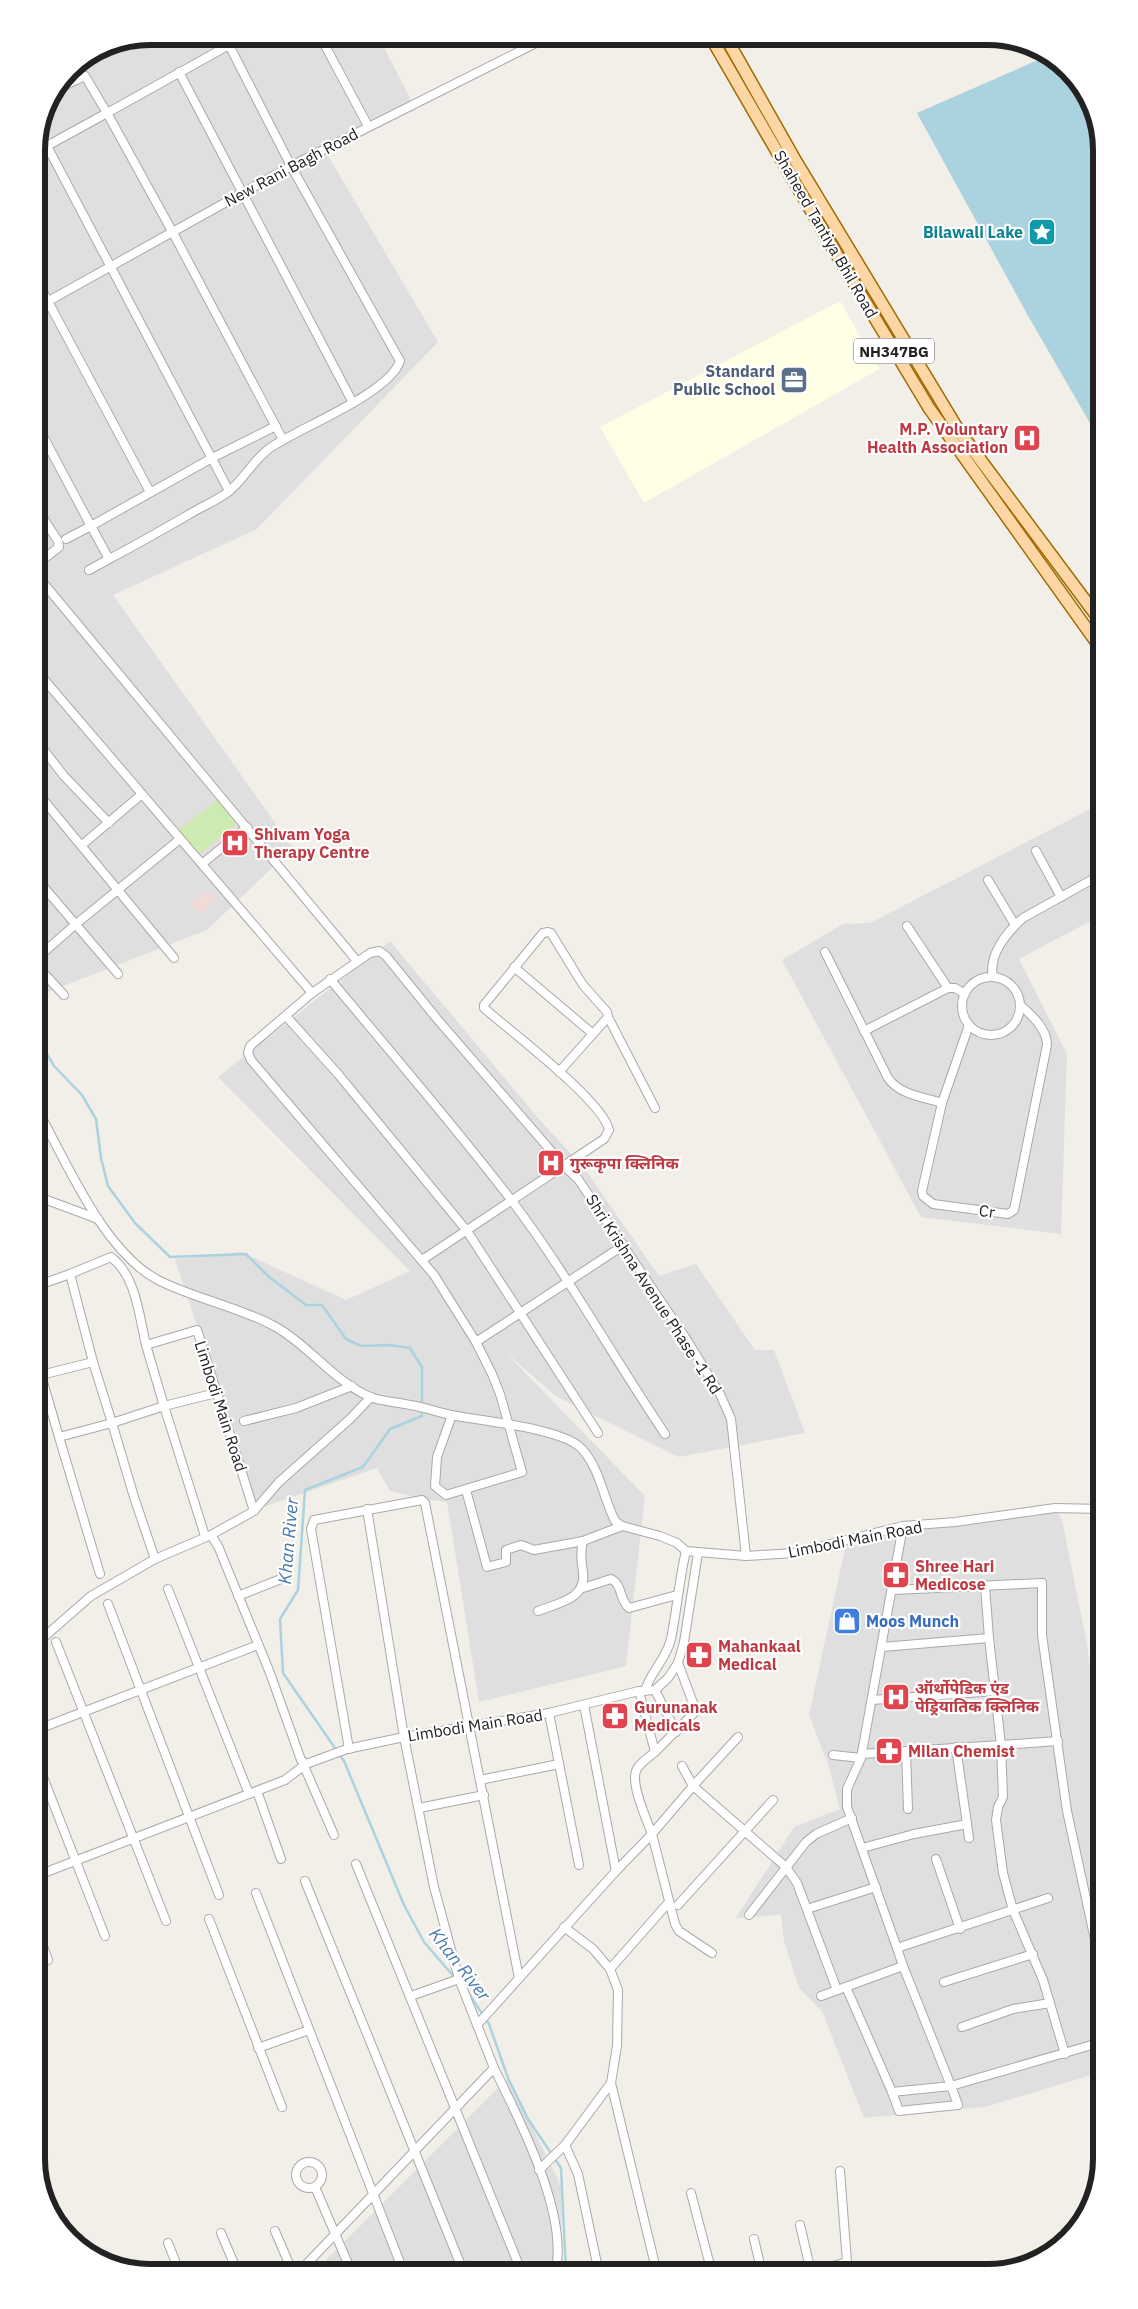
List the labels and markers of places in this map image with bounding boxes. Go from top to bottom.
place icon: Bilawali Lake [1027,217,1057,247]
place label: Bilawali Lake [923,222,1023,242]
place label: Standard Public School [673,361,775,399]
office icon: Standard Public School [779,365,809,395]
place label: M.P. Voluntary Health Association [867,419,1008,457]
hospital icon: M.P. Voluntary Health Association [1012,423,1042,453]
place label: Shivam Yoga Therapy Centre [254,824,370,862]
hospital icon: Shivam Yoga Therapy Centre [220,828,250,858]
hospital icon: गुरूकृपा क्लिनिक [536,1148,566,1178]
place label: गुरूकृपा क्लिनिक [570,1153,679,1174]
place label: Shree Hari Medicose [915,1556,994,1594]
pharmacy icon: Shree Hari Medicose [881,1560,911,1590]
shop icon: Moos Munch [832,1606,862,1636]
place label: Moos Munch [866,1611,959,1631]
place label: Mahankaal Medical [718,1636,801,1674]
pharmacy icon: Mahankaal Medical [684,1640,714,1670]
place label: ऑर्थोपेडिक एंड पेड्रियातिक क्लिनिक [915,1678,1040,1716]
hospital icon: ऑर्थोपेडिक एंड पेड्रियातिक क्लिनिक [881,1682,911,1712]
place label: Gurunanak Medicals [634,1697,718,1735]
pharmacy icon: Gurunanak Medicals [600,1701,630,1731]
pharmacy icon: Milan Chemist [874,1736,904,1766]
place label: Milan Chemist [908,1741,1015,1761]

